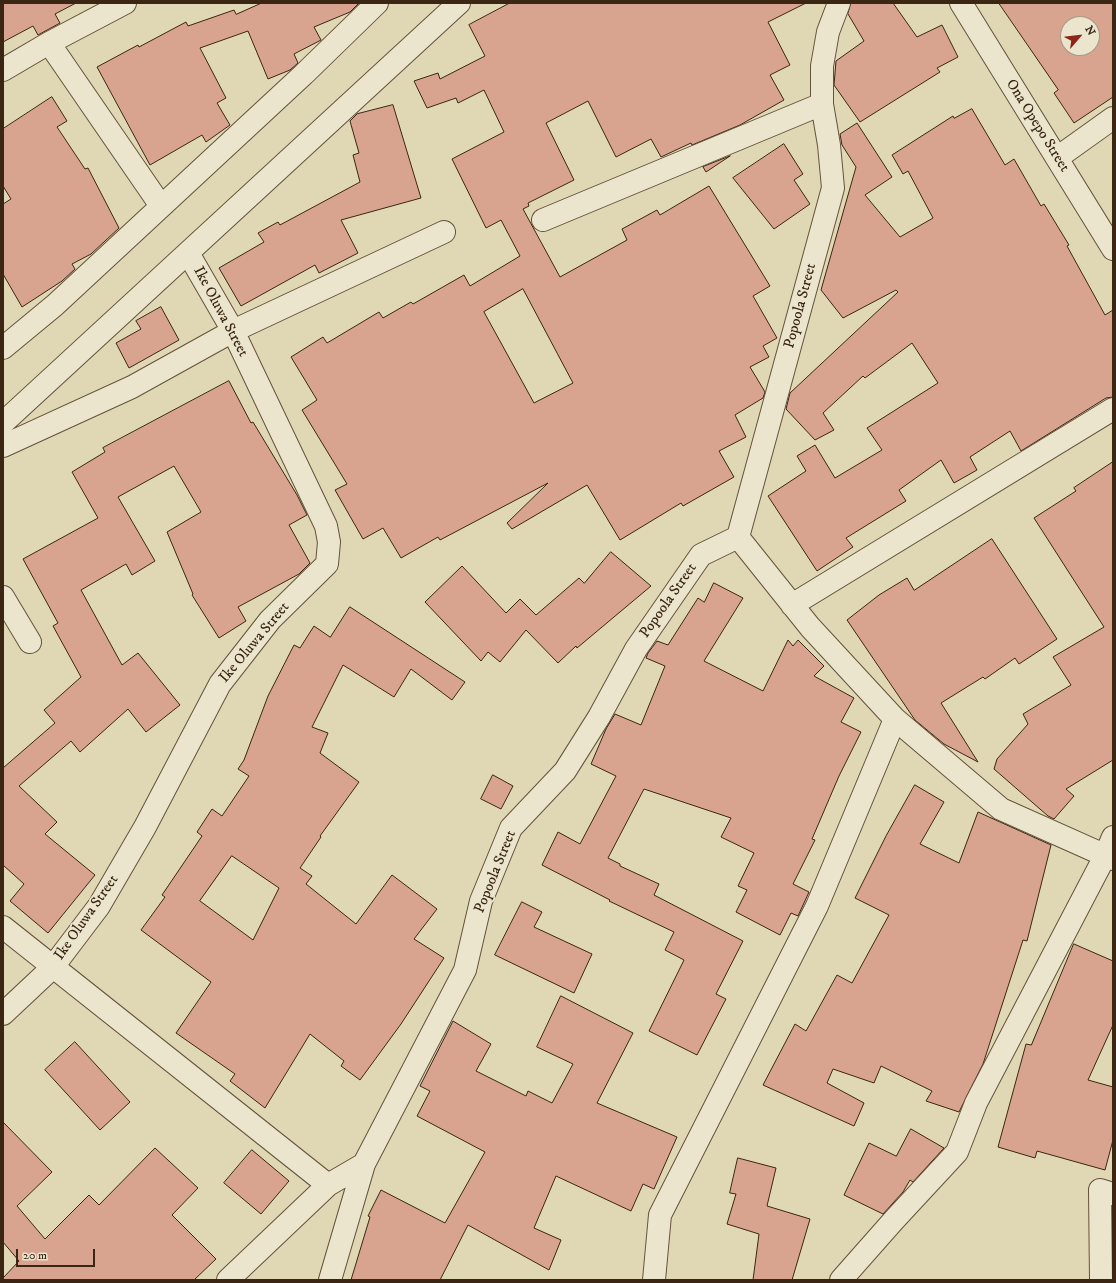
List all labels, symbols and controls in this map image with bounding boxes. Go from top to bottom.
north arrow [1060,16,1100,56]
text: N [1081,24,1098,38]
street label: Ona Opepo Street [1001,76,1073,176]
street label: Popoola Street [781,261,821,351]
street label: Ike Oluwa Street [189,264,251,360]
street label: Popoola Street [637,560,701,642]
street label: Ike Oluwa Street [216,599,294,687]
street label: Popoola Street [471,828,521,916]
street label: Ike Oluwa Street [51,872,123,964]
scale bar [18,1241,97,1267]
text: 20 m [23,1248,47,1263]

